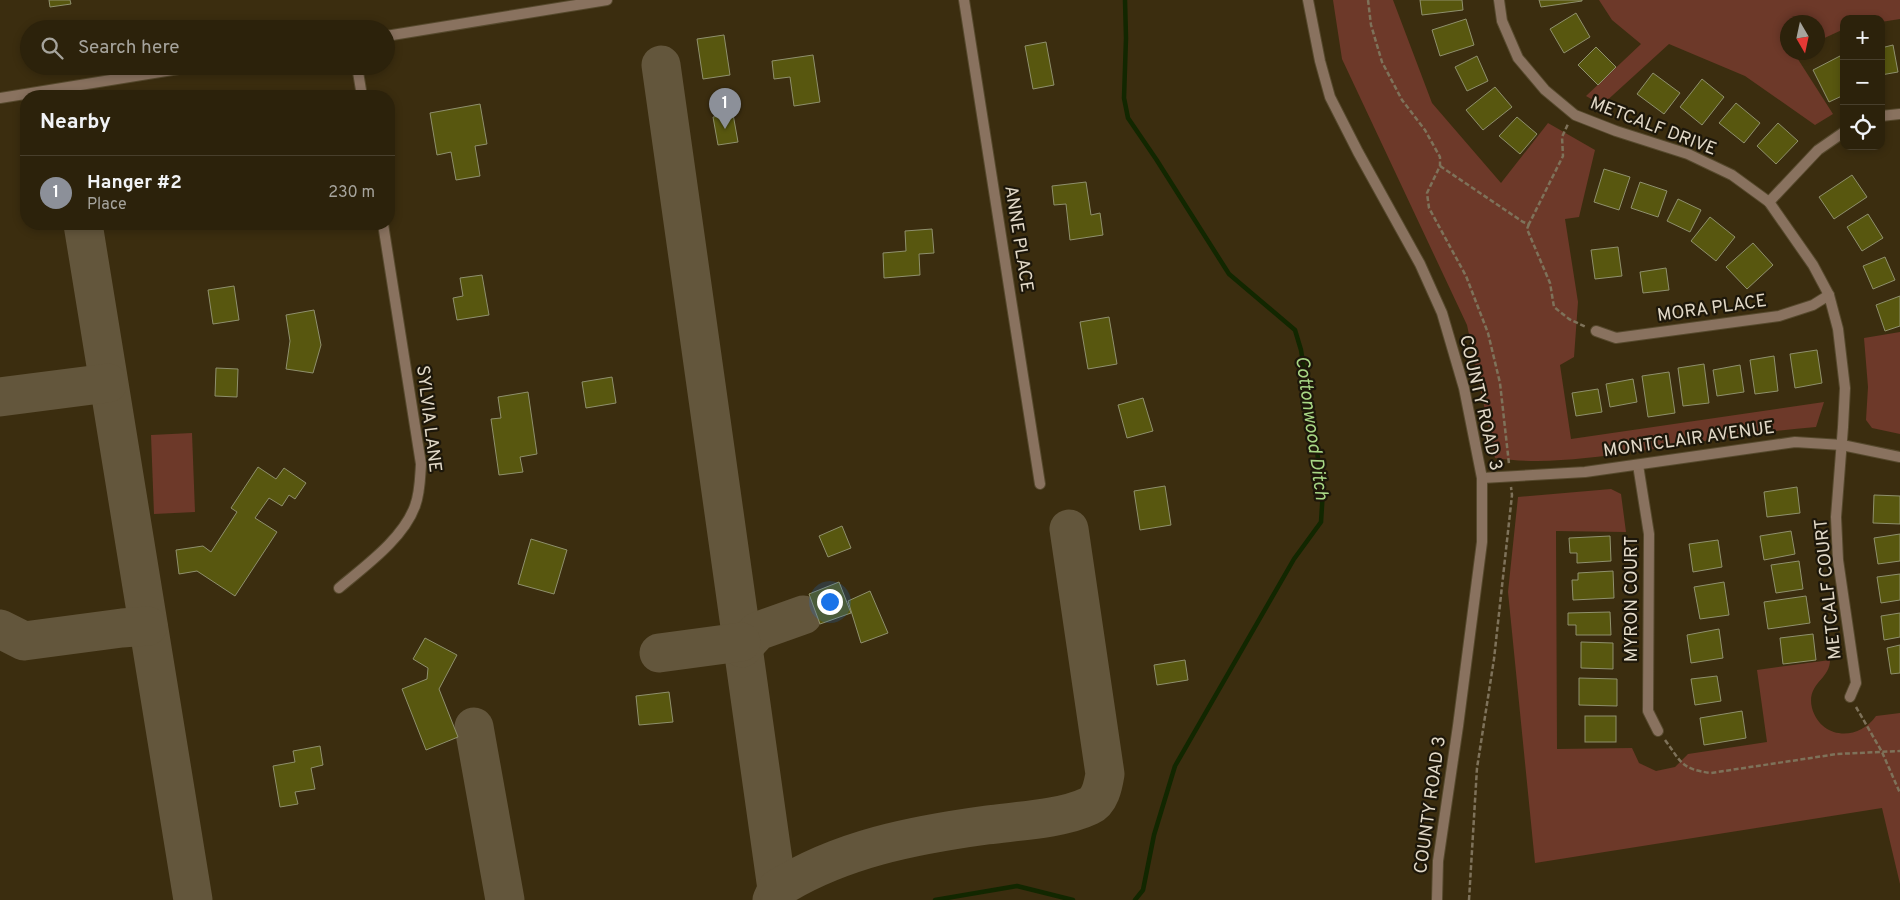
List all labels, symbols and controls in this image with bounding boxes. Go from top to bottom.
north arrow [1780,15,1825,60]
map controls [1840,15,1885,150]
button: + [1840,15,1885,60]
search box [20,20,395,75]
icon: search [38,34,66,62]
text: Search here [78,36,180,60]
button: − [1840,60,1885,105]
pin: 1 [709,88,741,129]
street label: METCALF DRIVE [1586,92,1720,162]
button: locate [1840,105,1885,150]
text: Nearby [40,109,111,136]
text: Hanger #2 [87,171,182,195]
text: 1 [53,183,59,203]
text: 230 m [328,183,375,203]
street label: ANNE PLACE [998,184,1038,294]
text: Place [87,195,127,215]
street label: MORA PLACE [1656,290,1768,328]
street label: COUNTY ROAD 3 [1453,333,1507,473]
water label: Cottonwood Ditch [1289,354,1333,502]
street label: SYLVIA LANE [410,364,446,474]
street label: MONTCLAIR AVENUE [1602,417,1776,463]
street label: METCALF COURT [1810,517,1848,661]
street label: MYRON COURT [1621,536,1644,662]
your location [817,589,843,615]
street label: COUNTY ROAD 3 [1410,735,1452,875]

